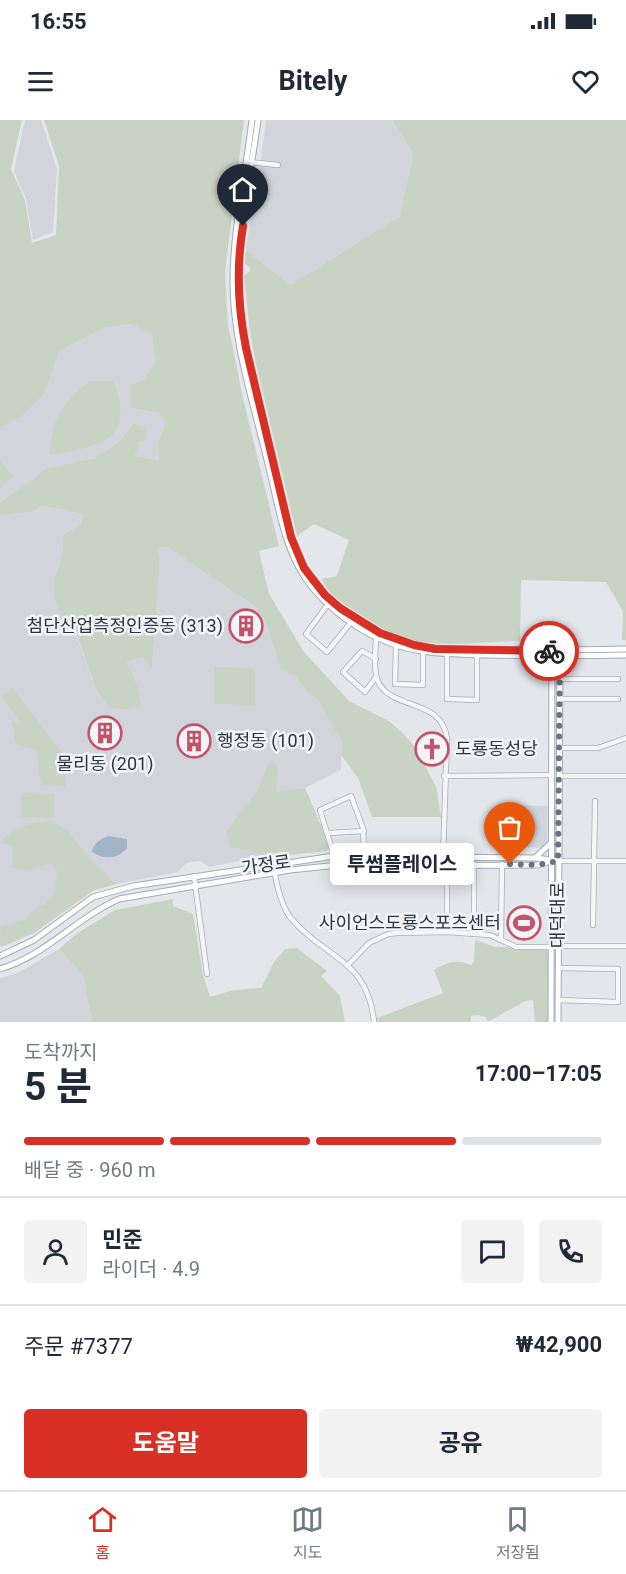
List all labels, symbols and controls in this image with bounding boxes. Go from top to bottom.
text: 16:55 [30,9,87,34]
icon: menu [24,65,57,98]
text: Bitely [279,65,347,97]
icon: heart [569,65,602,98]
pin [217,164,268,226]
icon: home [226,173,259,206]
building icon: 첨단산업측정인증동 (313) [228,608,264,644]
place label: 첨단산업측정인증동 (313) [27,615,223,637]
courier [519,621,579,681]
icon: bike [533,635,566,668]
building icon: 물리동 (201) [87,715,123,751]
building icon: 행정동 (101) [176,723,212,759]
place label: 행정동 (101) [217,730,314,752]
church icon: 도룡동성당 [414,731,450,767]
place label: 도룡동성당 [455,738,538,759]
place label: 물리동 (201) [57,753,153,775]
pin [484,802,535,864]
icon: bag [493,811,526,844]
callout: 투썸플레이스 [330,843,474,885]
street label: 가정로 [240,851,292,878]
text: 투썸플레이스 [347,852,457,876]
street label: 대덕대로 [547,882,568,948]
sports icon: 사이언스도룡스포츠센터 [506,905,542,941]
place label: 사이언스도룡스포츠센터 [319,912,501,933]
text: 도착까지 [24,1040,98,1064]
text: 17:00–17:05 [475,1061,602,1086]
text: 5 분 [24,1064,92,1110]
text: 배달 중 · 960 m [24,1158,156,1182]
button: person [24,1220,87,1283]
button: chat [461,1220,524,1283]
button: phone [539,1220,602,1283]
text: 민준 [102,1227,142,1252]
text: 라이더 · 4.9 [102,1257,200,1281]
text: ₩42,900 [516,1332,602,1357]
text: 주문 #7377 [24,1334,133,1359]
button: 도움말 [24,1409,307,1478]
button: 공유 [319,1409,602,1478]
tab: 홈 [86,1503,119,1563]
tab: 지도 [291,1503,324,1563]
tab: 저장됨 [496,1503,540,1563]

